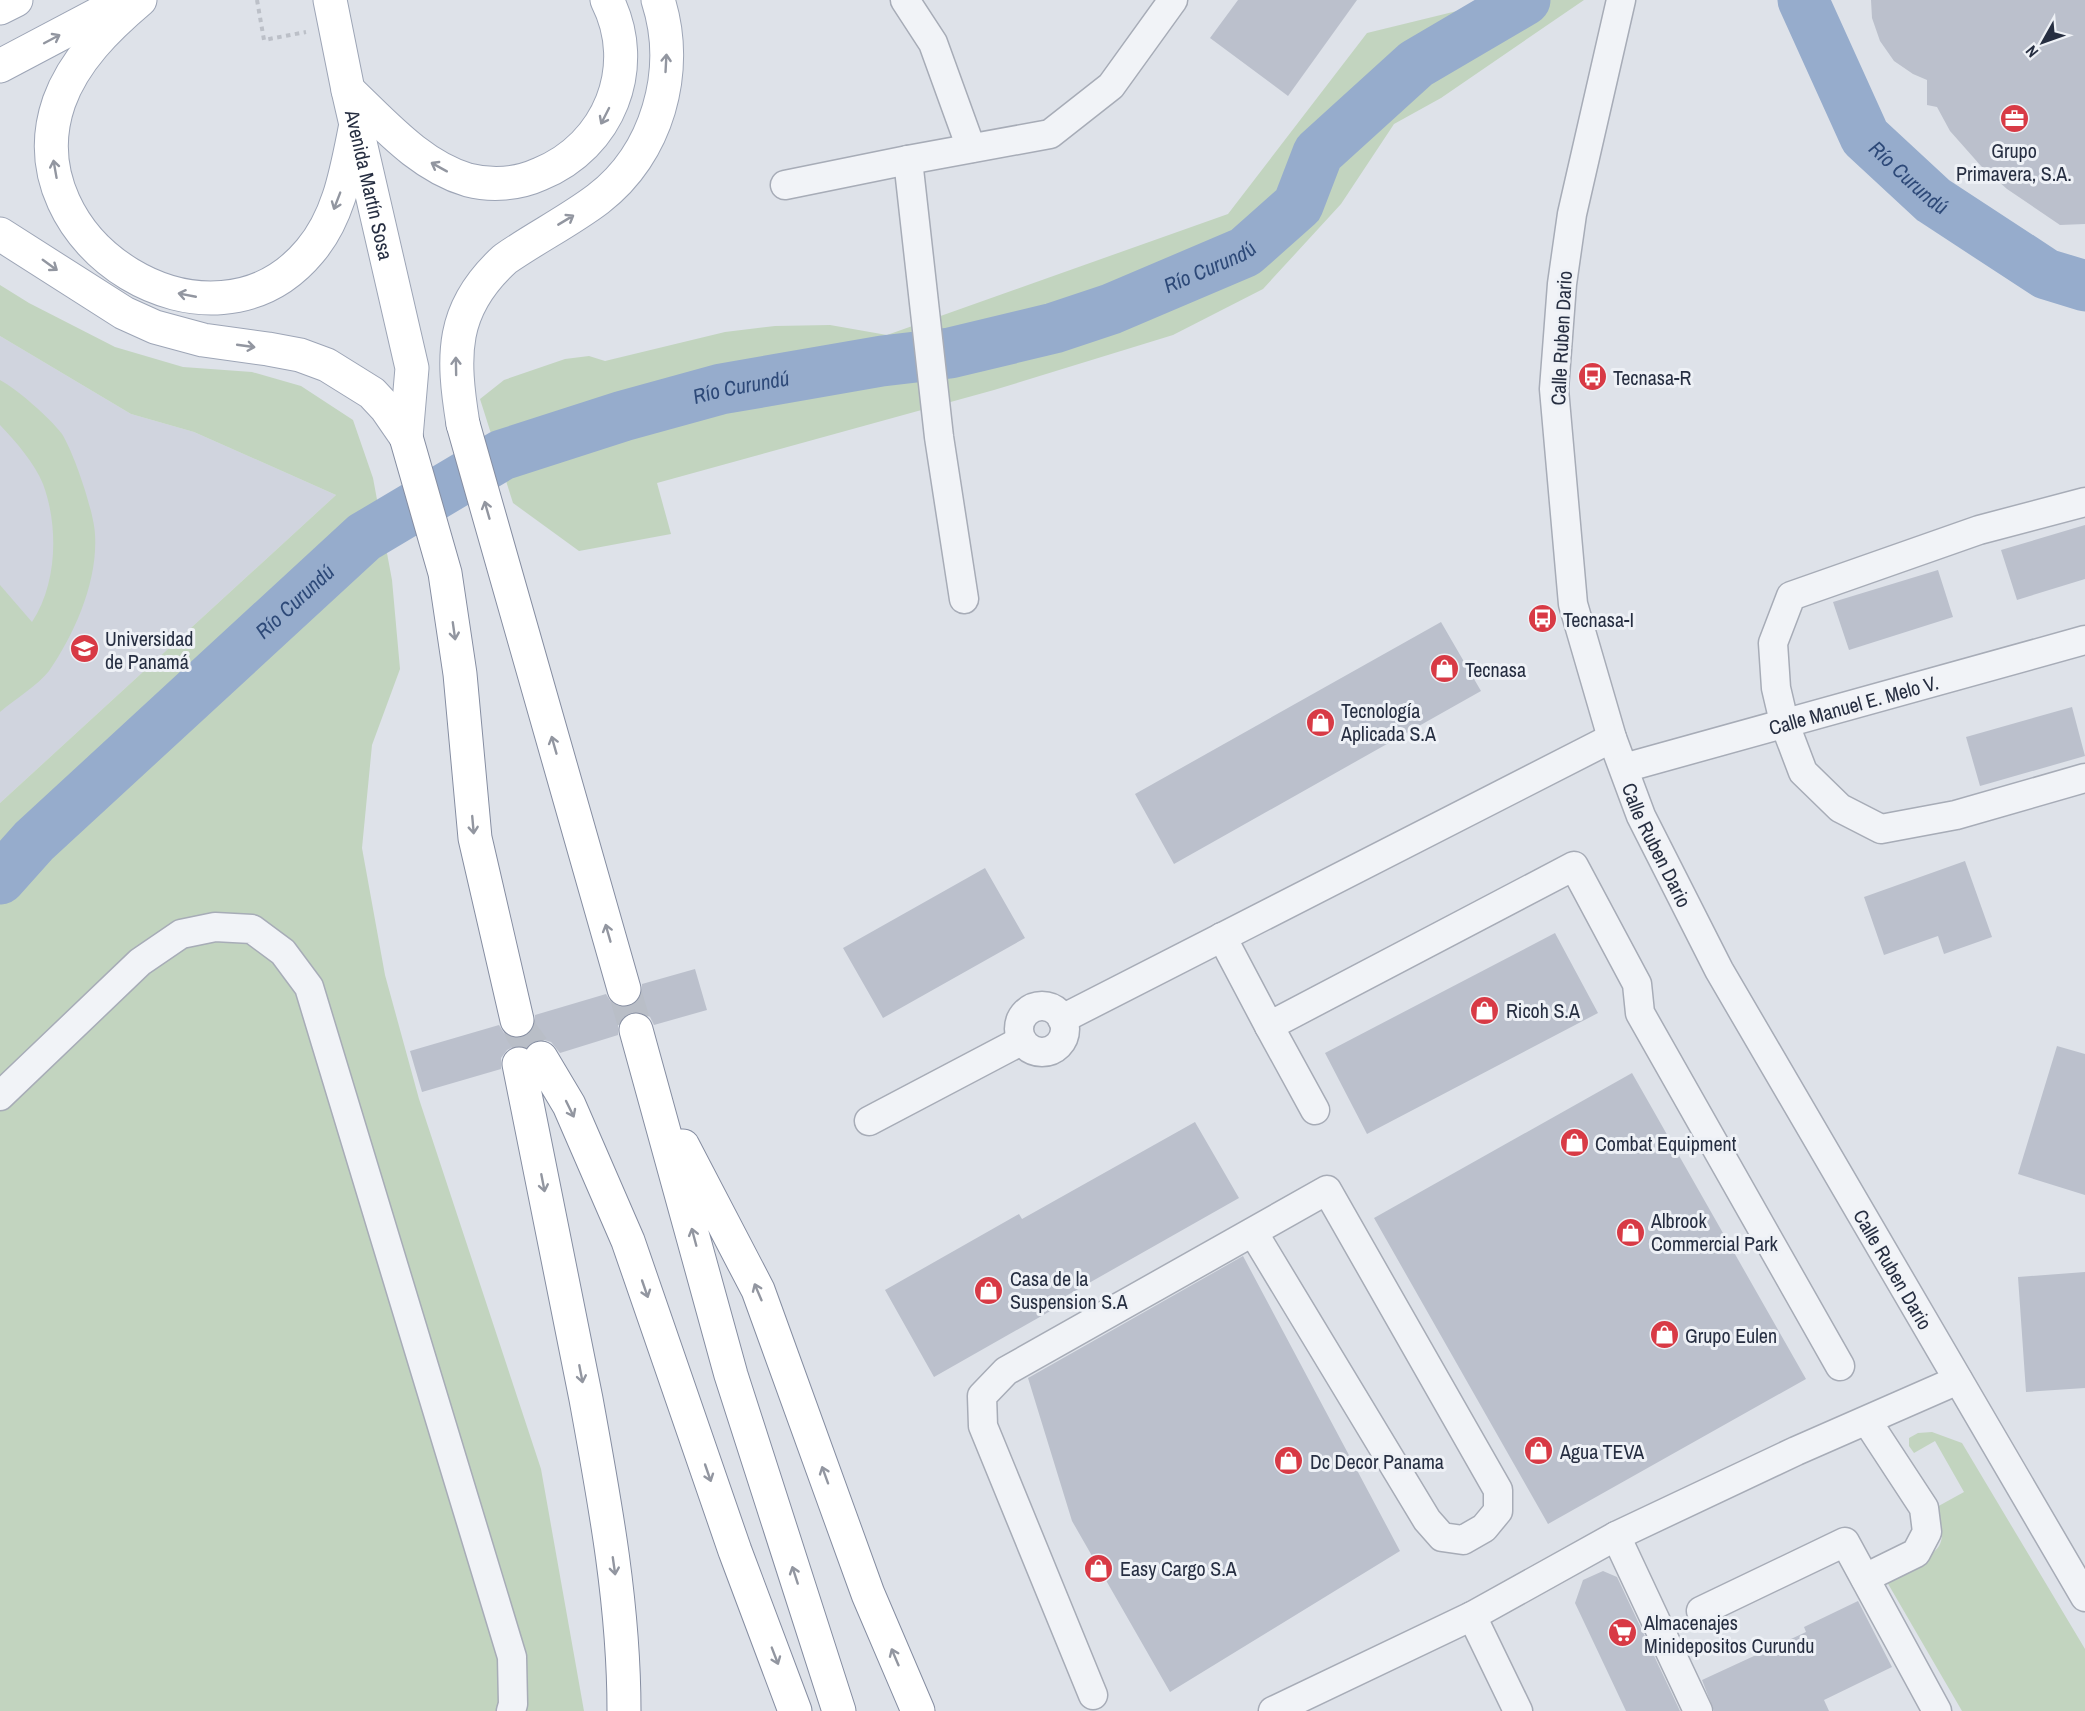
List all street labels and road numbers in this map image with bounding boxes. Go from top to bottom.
street label: Avenida Martín Sosa [339,106,400,262]
street label: Calle Ruben Dario [1544,270,1578,406]
street label: Calle Manuel E. Melo V. [1766,668,1941,741]
street label: Calle Ruben Dario [1616,779,1698,912]
street label: Calle Ruben Dario [1848,1204,1939,1334]

